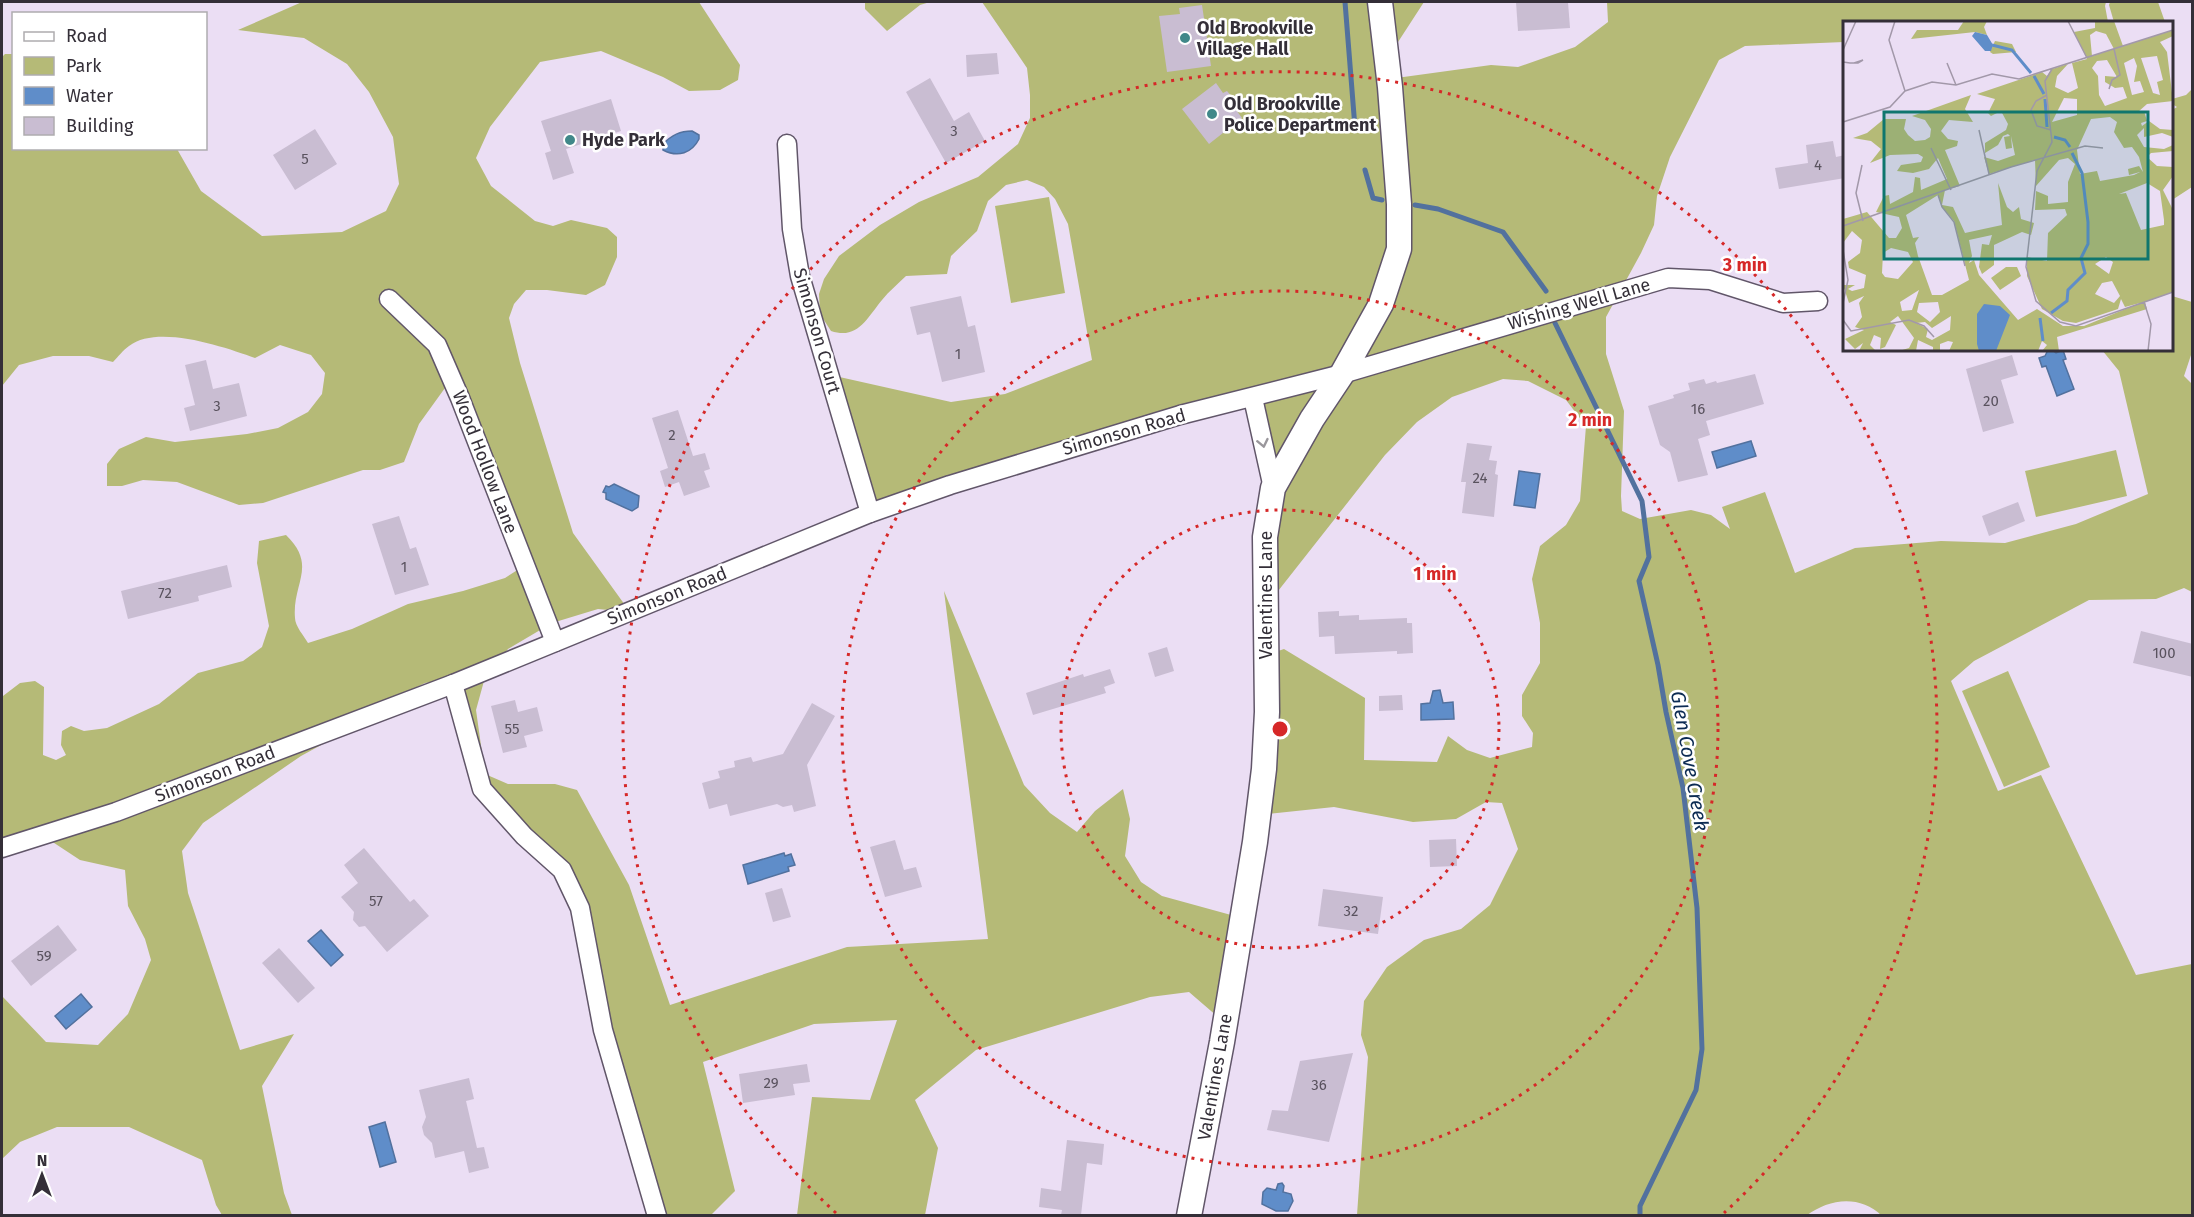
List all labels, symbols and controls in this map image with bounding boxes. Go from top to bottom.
legend [12,12,207,150]
place label: Old Brookville Village Hall [1196,17,1313,60]
inset map [1843,21,2173,351]
text: Road [66,25,108,47]
marker: Old Brookville Village Hall [1178,31,1192,45]
text: Park [66,55,102,77]
text: Water [66,85,113,107]
place label: Old Brookville Police Department [1224,93,1377,136]
marker: Old Brookville Police Department [1205,107,1219,121]
text: Building [66,115,134,137]
house number: 3 [950,122,958,140]
place label: Hyde Park [582,129,666,151]
marker: Hyde Park [563,133,577,147]
house number: 5 [301,150,309,168]
house number: 4 [1814,156,1822,174]
text: 3 min [1722,254,1767,276]
street label: Simonson Court [789,266,846,397]
street label: Wishing Well Lane [1505,273,1653,335]
house number: 1 [955,345,961,363]
street label: Wood Hollow Lane [448,387,522,537]
house number: 20 [1983,392,1999,410]
house number: 3 [213,397,221,415]
house number: 16 [1691,400,1705,418]
street label: Simonson Road [1060,404,1188,460]
text: 2 min [1568,409,1612,431]
house number: 2 [668,426,676,444]
one-way arrow [1255,438,1268,448]
house number: 24 [1472,469,1488,487]
street label: Valentines Lane [1255,531,1277,659]
house number: 1 [401,558,407,576]
street label: Simonson Road [604,562,730,630]
text: 1 min [1413,563,1457,585]
house number: 72 [158,584,172,602]
house number: 100 [2152,644,2176,662]
water label: Glen Cove Creek [1666,689,1714,833]
centre of rings [1270,719,1290,739]
house number: 55 [505,720,519,738]
street label: Simonson Road [152,741,278,807]
house number: 57 [369,892,383,910]
house number: 32 [1344,902,1358,920]
house number: 59 [36,947,52,965]
street label: Valentines Lane [1193,1012,1237,1142]
house number: 29 [763,1074,779,1092]
house number: 36 [1311,1076,1327,1094]
north arrow [12,1145,72,1205]
text: N [37,1151,47,1170]

